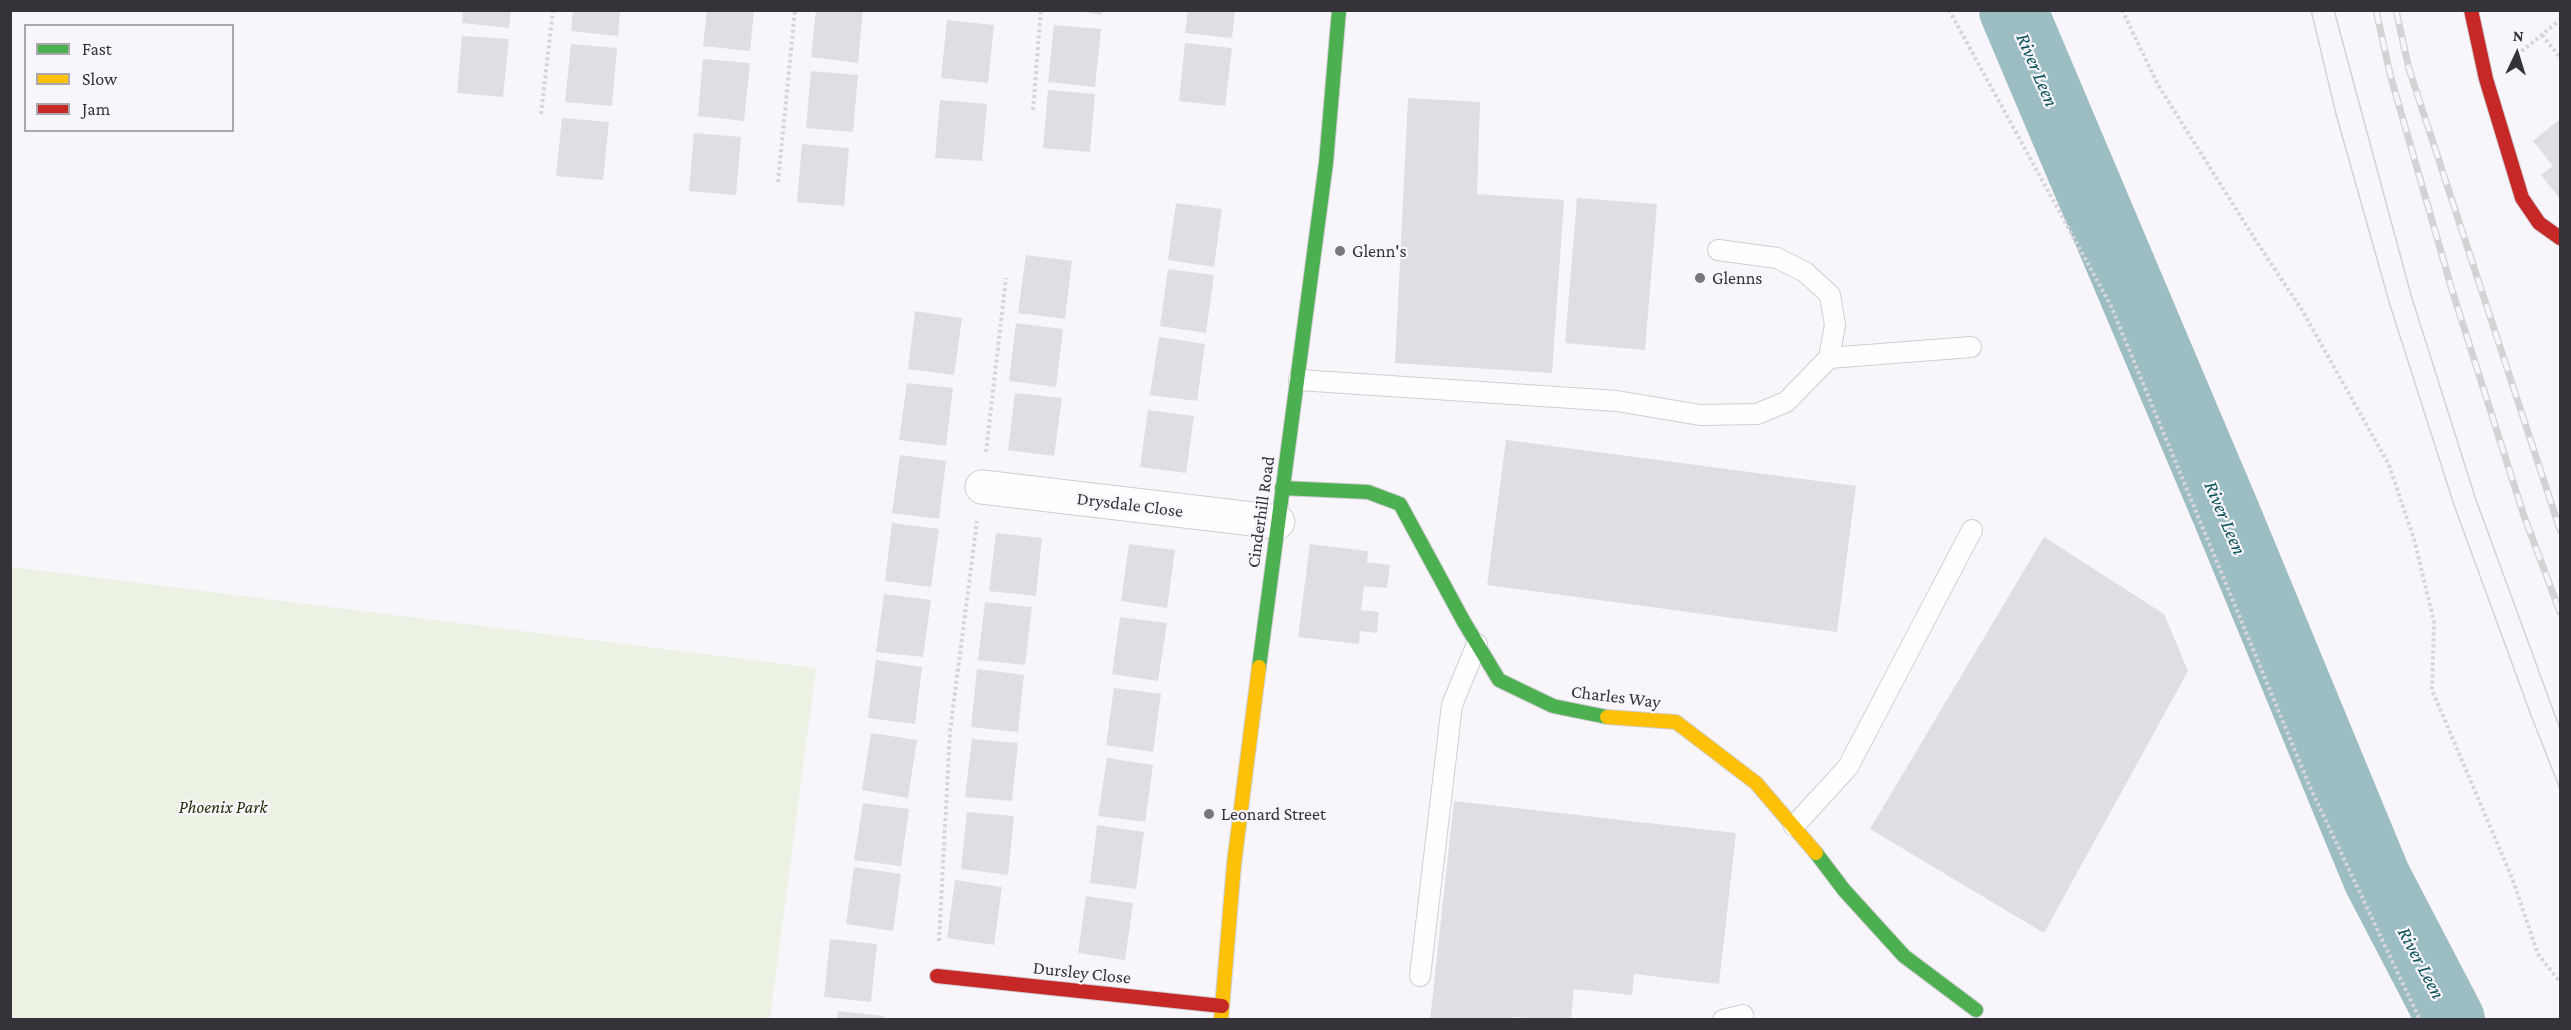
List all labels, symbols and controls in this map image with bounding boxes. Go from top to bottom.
legend [24,24,234,132]
north arrow [2487,24,2547,84]
text: N [2512,27,2524,44]
water label: River Leen [2011,29,2063,111]
text: Fast [82,39,112,59]
text: Slow [82,69,117,89]
text: Jam [82,99,110,119]
place label: Glenn's [1352,240,1407,262]
marker: Glenn's [1333,244,1347,258]
place label: Glenns [1712,267,1762,289]
marker: Glenns [1693,271,1707,285]
street label: Cinderhill Road [1242,455,1280,569]
water label: River Leen [2199,477,2251,559]
street label: Drysdale Close [1076,488,1184,522]
street label: Charles Way [1570,681,1662,713]
park label: Phoenix Park [179,796,267,818]
place label: Leonard Street [1221,803,1326,825]
marker: Leonard Street [1202,807,1216,821]
water label: River Leen [2392,923,2450,1003]
street label: Dursley Close [1032,957,1132,989]

